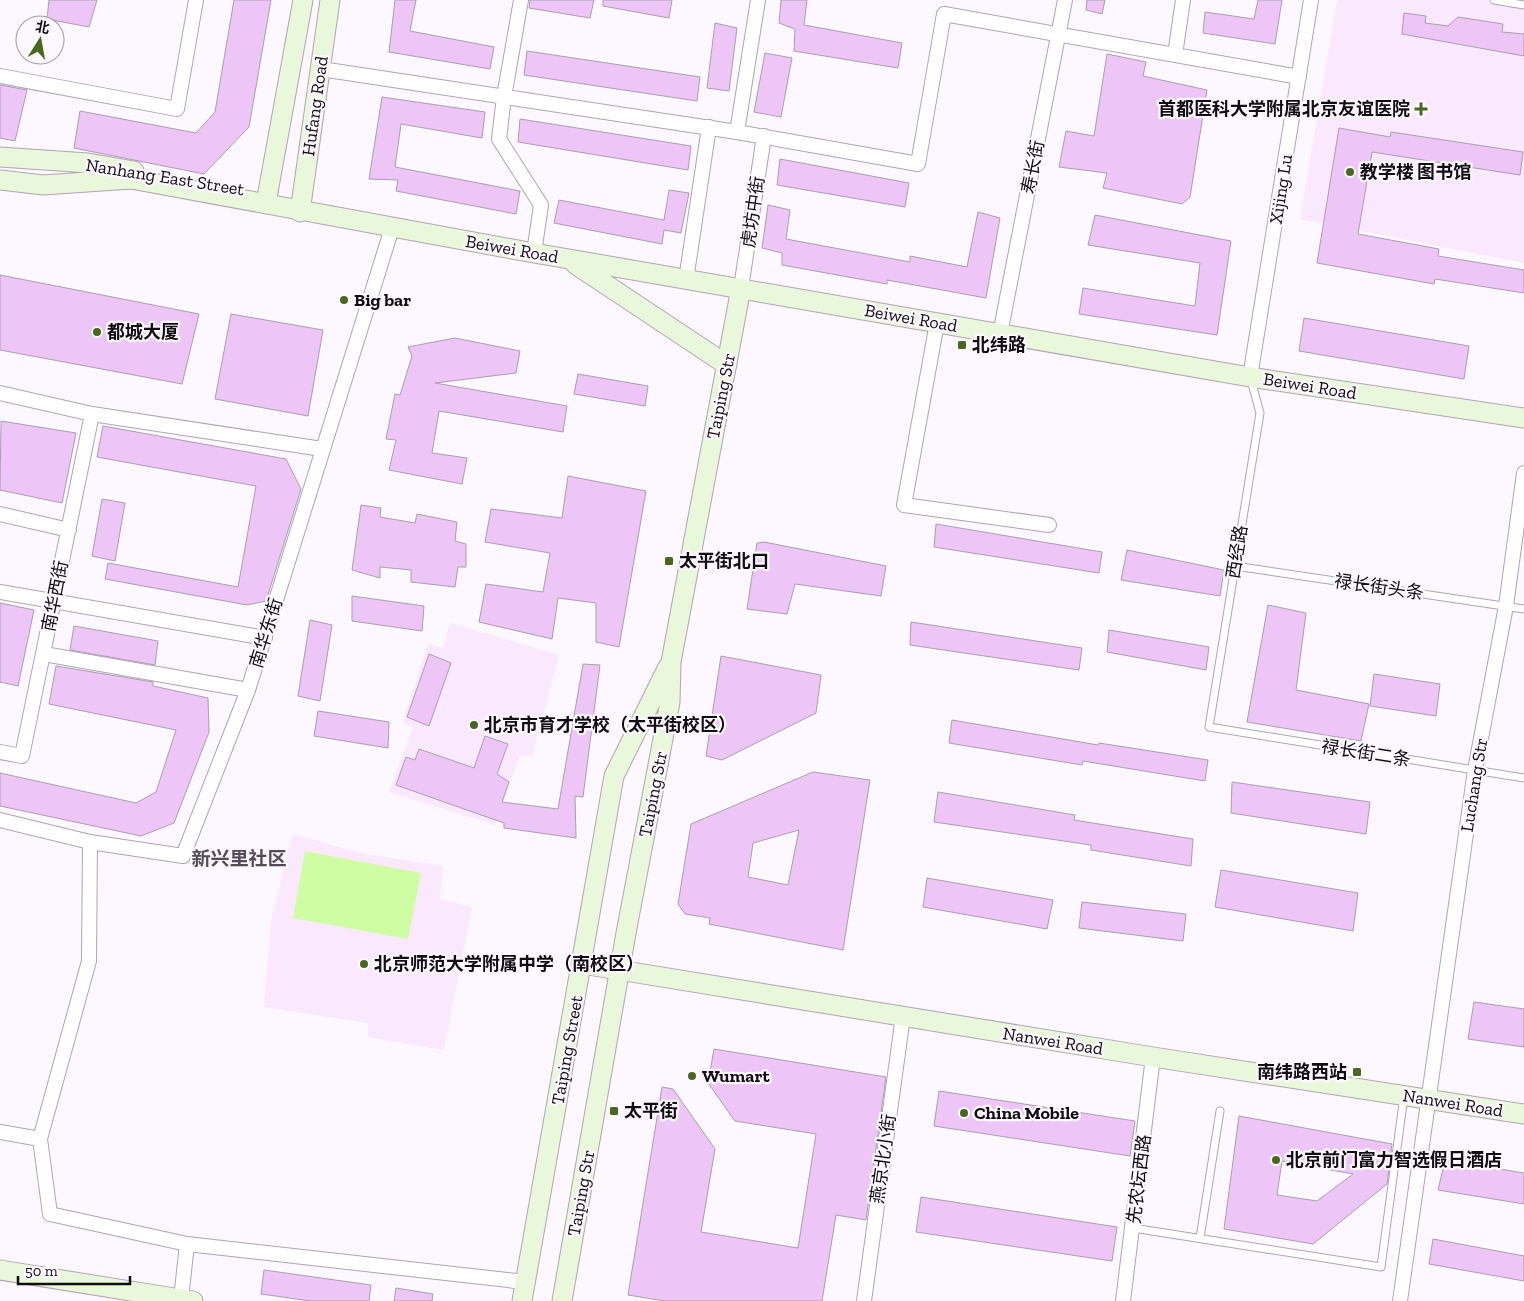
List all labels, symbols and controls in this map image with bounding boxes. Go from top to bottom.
north arrow [15,15,65,65]
text: 北 [34,18,51,37]
street label: Hufang Road [297,54,333,157]
place label: 首都医科大学附属北京友谊医院 [1158,98,1410,120]
marker: 首都医科大学附属北京友谊医院 [1414,102,1428,116]
street label: 寿长街 [1017,138,1049,196]
street label: Xijing Lu [1265,153,1297,225]
street label: Nanhang East Street [84,154,246,200]
place label: 教学楼 图书馆 [1360,161,1471,183]
marker: 教学楼 图书馆 [1344,166,1356,178]
street label: 虎坊中街 [737,175,769,249]
street label: Beiwei Road [464,230,560,268]
place label: Big bar [354,289,411,311]
marker: Big bar [338,294,350,306]
street label: Beiwei Road [863,299,959,337]
place label: 都城大厦 [107,321,179,343]
marker: 都城大厦 [91,326,103,338]
place label: 北纬路 [972,334,1026,356]
marker: 北纬路 [956,339,968,351]
street label: Taiping Str [702,351,740,441]
street label: Beiwei Road [1262,368,1358,404]
street label: 西经路 [1222,524,1252,580]
place label: 太平街北口 [679,550,769,572]
marker: 太平街北口 [663,555,675,567]
street label: 南华西街 [37,559,73,633]
street label: 禄长街头条 [1333,570,1425,604]
street label: 南华东街 [245,595,287,671]
place label: 北京市育才学校（太平街校区） [484,714,736,736]
marker: 北京市育才学校（太平街校区） [468,719,480,731]
street label: 禄长街二条 [1320,735,1412,771]
street label: Luchang Str [1456,736,1492,834]
street label: Taiping Str [634,749,672,839]
district label: 新兴里社区 [191,847,287,870]
place label: 北京师范大学附属中学（南校区） [374,953,644,975]
marker: 北京师范大学附属中学（南校区） [358,958,370,970]
street label: Taiping Street [547,993,588,1107]
street label: Nanwei Road [1001,1022,1105,1060]
place label: 南纬路西站 [1257,1061,1347,1083]
place label: Wumart [702,1065,770,1087]
marker: 南纬路西站 [1351,1066,1363,1078]
marker: Wumart [686,1070,698,1082]
street label: Nanwei Road [1401,1084,1505,1122]
place label: 太平街 [624,1100,678,1122]
place label: China Mobile [974,1102,1079,1124]
marker: 太平街 [608,1105,620,1117]
marker: China Mobile [958,1107,970,1119]
street label: 燕京北小街 [866,1113,900,1205]
street label: 先农坛西路 [1123,1133,1155,1225]
street label: Taiping Str [563,1148,599,1238]
place label: 北京前门富力智选假日酒店 [1286,1149,1502,1171]
marker: 北京前门富力智选假日酒店 [1270,1154,1282,1166]
scale bar [18,1254,130,1286]
text: 50 m [25,1262,58,1280]

